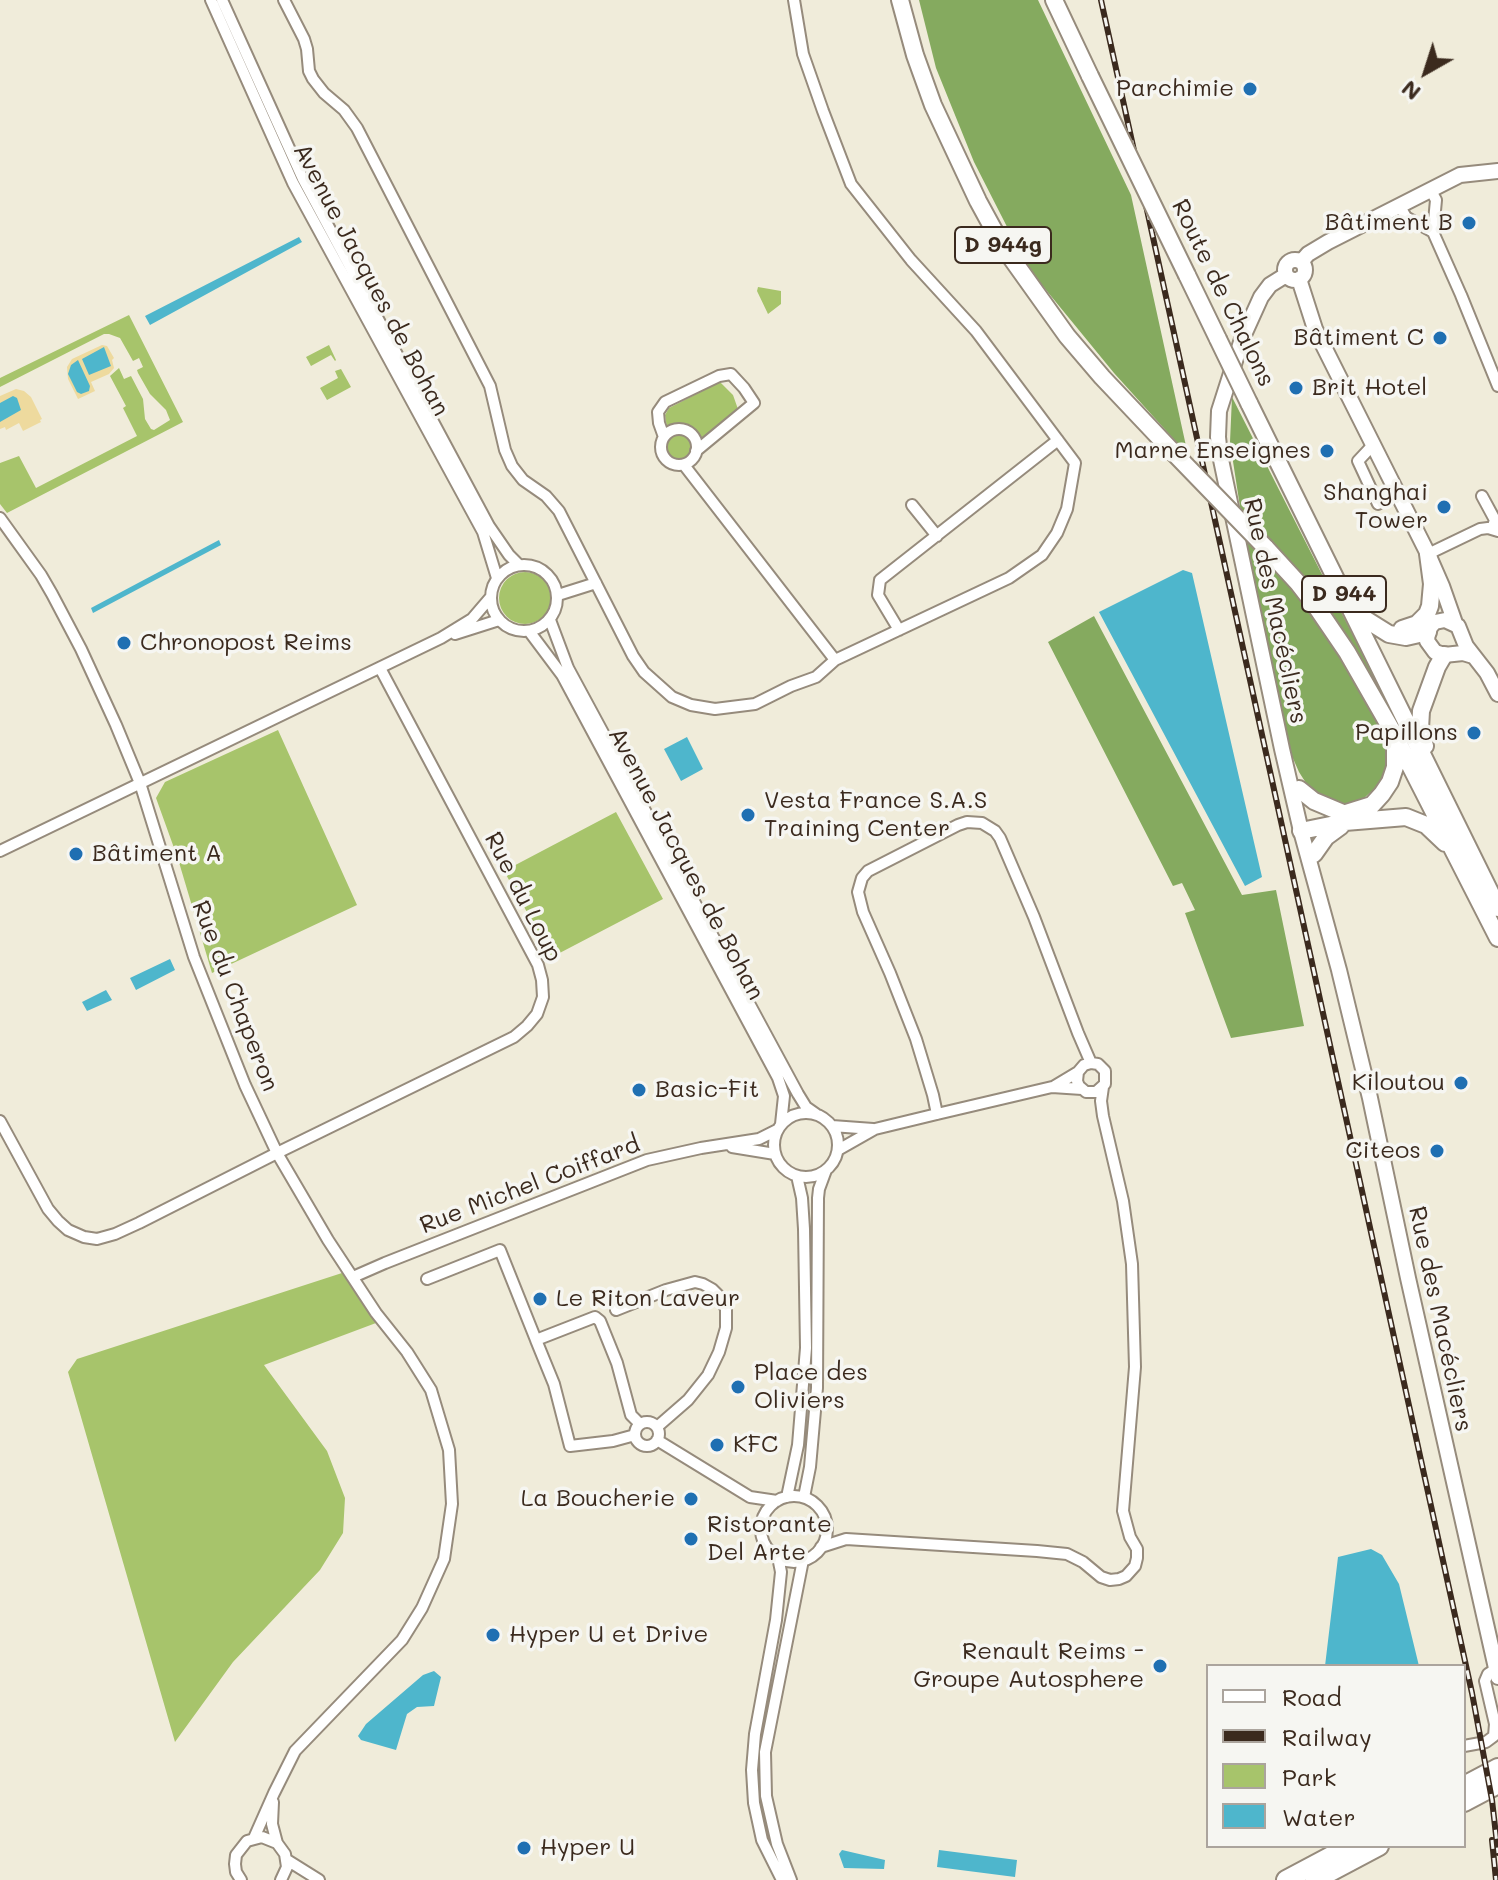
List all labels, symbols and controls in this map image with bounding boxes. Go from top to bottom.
north arrow [1386,32,1466,112]
place label: Parchimie [1116,75,1234,103]
text: N [1395,75,1426,108]
marker: Parchimie [1241,80,1259,98]
street label: Avenue Jacques de Bohan [287,139,455,421]
street label: Route de Chalons [1165,195,1281,391]
place label: Bâtiment B [1325,209,1453,237]
marker: Bâtiment B [1460,214,1478,232]
road number: D 944g [955,227,1051,263]
place label: Bâtiment C [1294,324,1424,352]
marker: Bâtiment C [1431,329,1449,347]
place label: Brit Hotel [1312,374,1427,402]
marker: Brit Hotel [1287,379,1305,397]
place label: Marne Enseignes [1114,437,1311,465]
marker: Marne Enseignes [1318,442,1336,460]
place label: Shanghai Tower [1323,479,1428,535]
street label: Rue des Macécliers [1237,496,1313,726]
marker: Shanghai Tower [1435,498,1453,516]
road number: D 944 [1302,576,1386,612]
place label: Chronopost Reims [140,629,352,657]
marker: Chronopost Reims [115,634,133,652]
place label: Papillons [1355,719,1458,747]
street label: Avenue Jacques de Bohan [602,723,770,1005]
marker: Papillons [1465,724,1483,742]
place label: Vesta France S.A.S Training Center [764,787,987,843]
marker: Vesta France S.A.S Training Center [739,806,757,824]
street label: Rue du Loup [478,827,568,967]
place label: Bâtiment A [92,840,222,868]
marker: Bâtiment A [67,845,85,863]
street label: Rue du Chaperon [185,897,285,1095]
place label: Kiloutou [1352,1069,1445,1097]
marker: Kiloutou [1452,1074,1470,1092]
place label: Basic-Fit [655,1076,759,1104]
marker: Basic-Fit [630,1081,648,1099]
street label: Rue Michel Coiffard [416,1130,644,1240]
place label: Citeos [1345,1137,1421,1165]
marker: Citeos [1428,1142,1446,1160]
street label: Rue des Macécliers [1402,1204,1478,1434]
place label: Le Riton Laveur [556,1285,740,1313]
marker: Le Riton Laveur [531,1290,549,1308]
place label: Place des Oliviers [754,1359,868,1415]
marker: Place des Oliviers [729,1378,747,1396]
place label: KFC [733,1431,778,1459]
marker: KFC [708,1436,726,1454]
place label: La Boucherie [521,1485,675,1513]
marker: La Boucherie [682,1490,700,1508]
place label: Ristorante Del Arte [707,1511,832,1567]
marker: Ristorante Del Arte [682,1530,700,1548]
place label: Hyper U et Drive [509,1621,708,1649]
marker: Hyper U et Drive [484,1626,502,1644]
place label: Renault Reims - Groupe Autosphere [913,1638,1144,1694]
marker: Renault Reims - Groupe Autosphere [1151,1657,1169,1675]
legend [1206,1664,1466,1848]
text: Road [1282,1681,1342,1712]
text: Railway [1282,1721,1372,1752]
text: Park [1282,1761,1336,1792]
text: Water [1282,1801,1356,1832]
place label: Hyper U [540,1834,635,1862]
marker: Hyper U [515,1839,533,1857]

